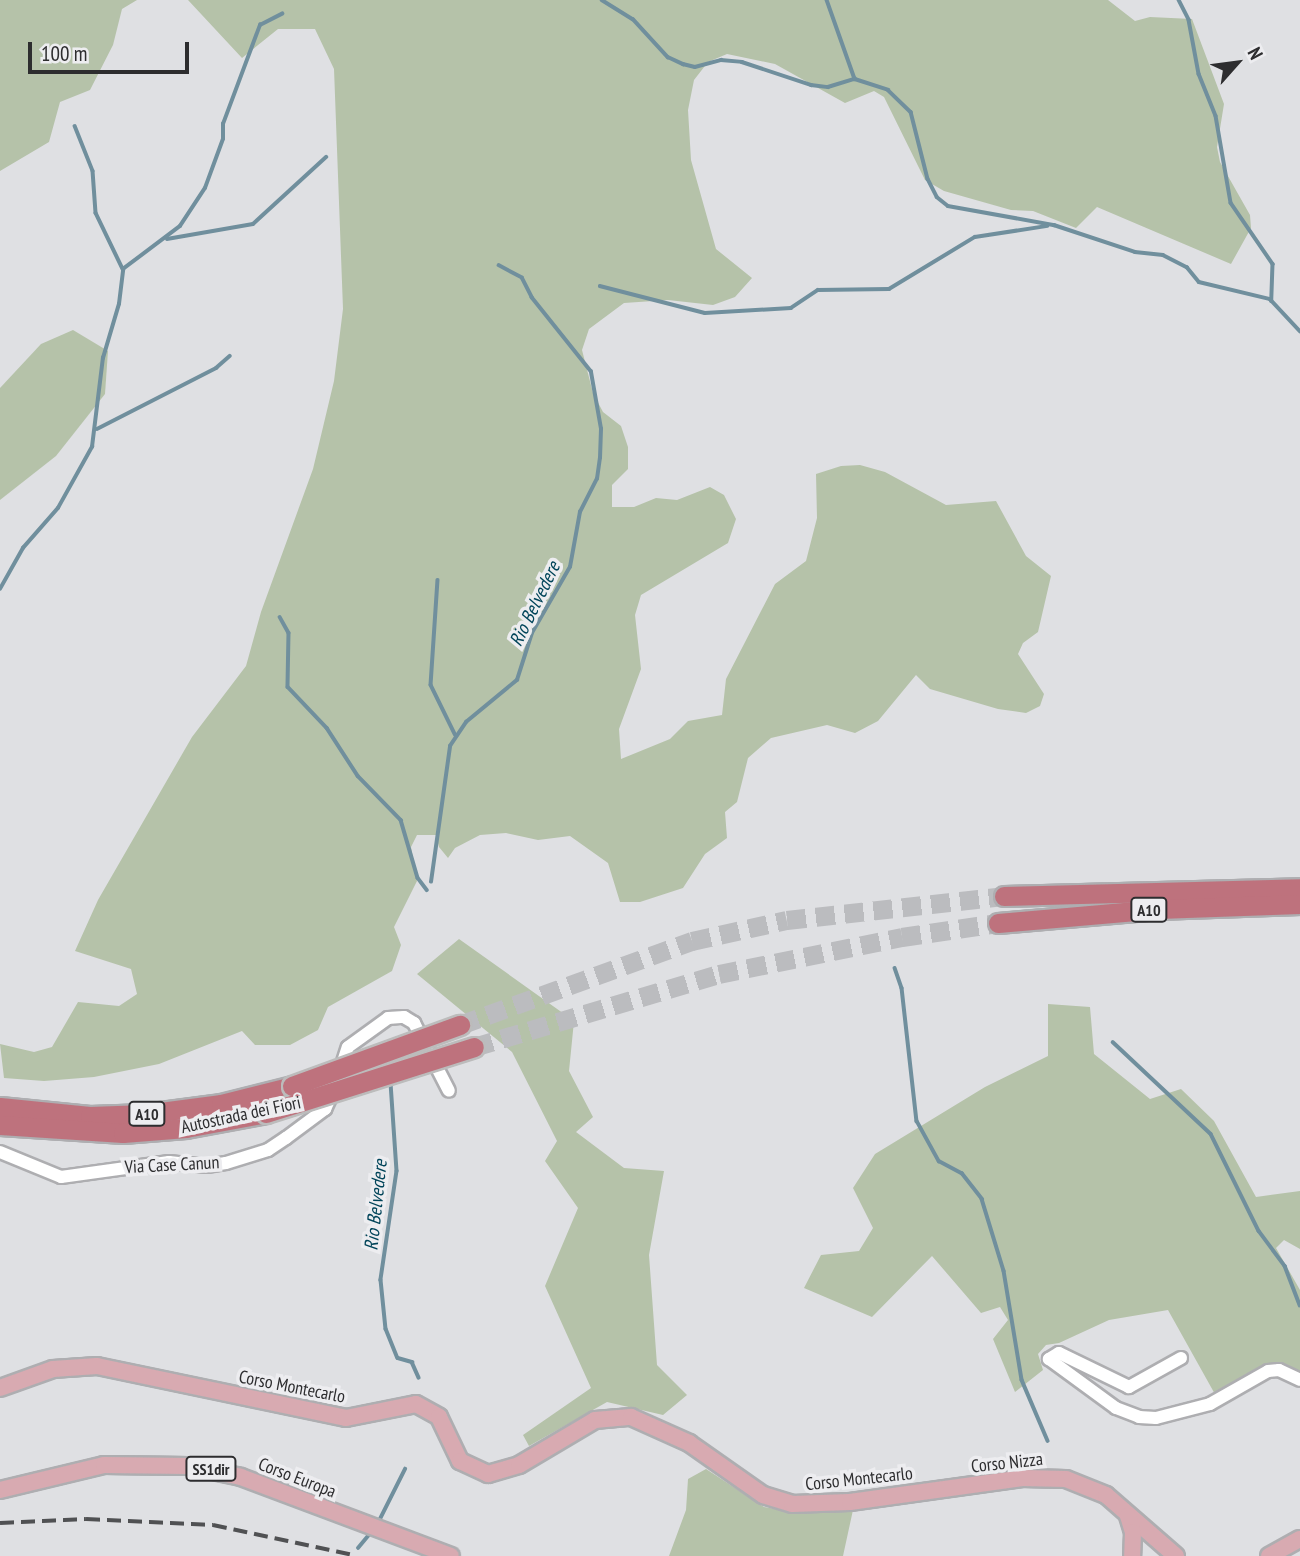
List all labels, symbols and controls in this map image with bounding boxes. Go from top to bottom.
scale bar [32,28,192,72]
north arrow [1202,28,1272,98]
text: 100 m [41,40,87,67]
text: N [1243,43,1269,63]
water label: Rio Belvedere [505,558,565,650]
road number: A10 [1130,898,1168,922]
street label: Autostrada dei Fiori [179,1092,303,1138]
road number: A10 [128,1102,166,1126]
street label: Via Case Canun [124,1152,220,1178]
water label: Rio Belvedere [360,1159,392,1251]
street label: Corso Montecarlo [237,1366,347,1408]
street label: Corso Nizza [970,1449,1044,1477]
street label: Corso Europa [255,1453,339,1503]
road number: SS1dir [185,1456,237,1482]
street label: Corso Montecarlo [804,1463,914,1495]

